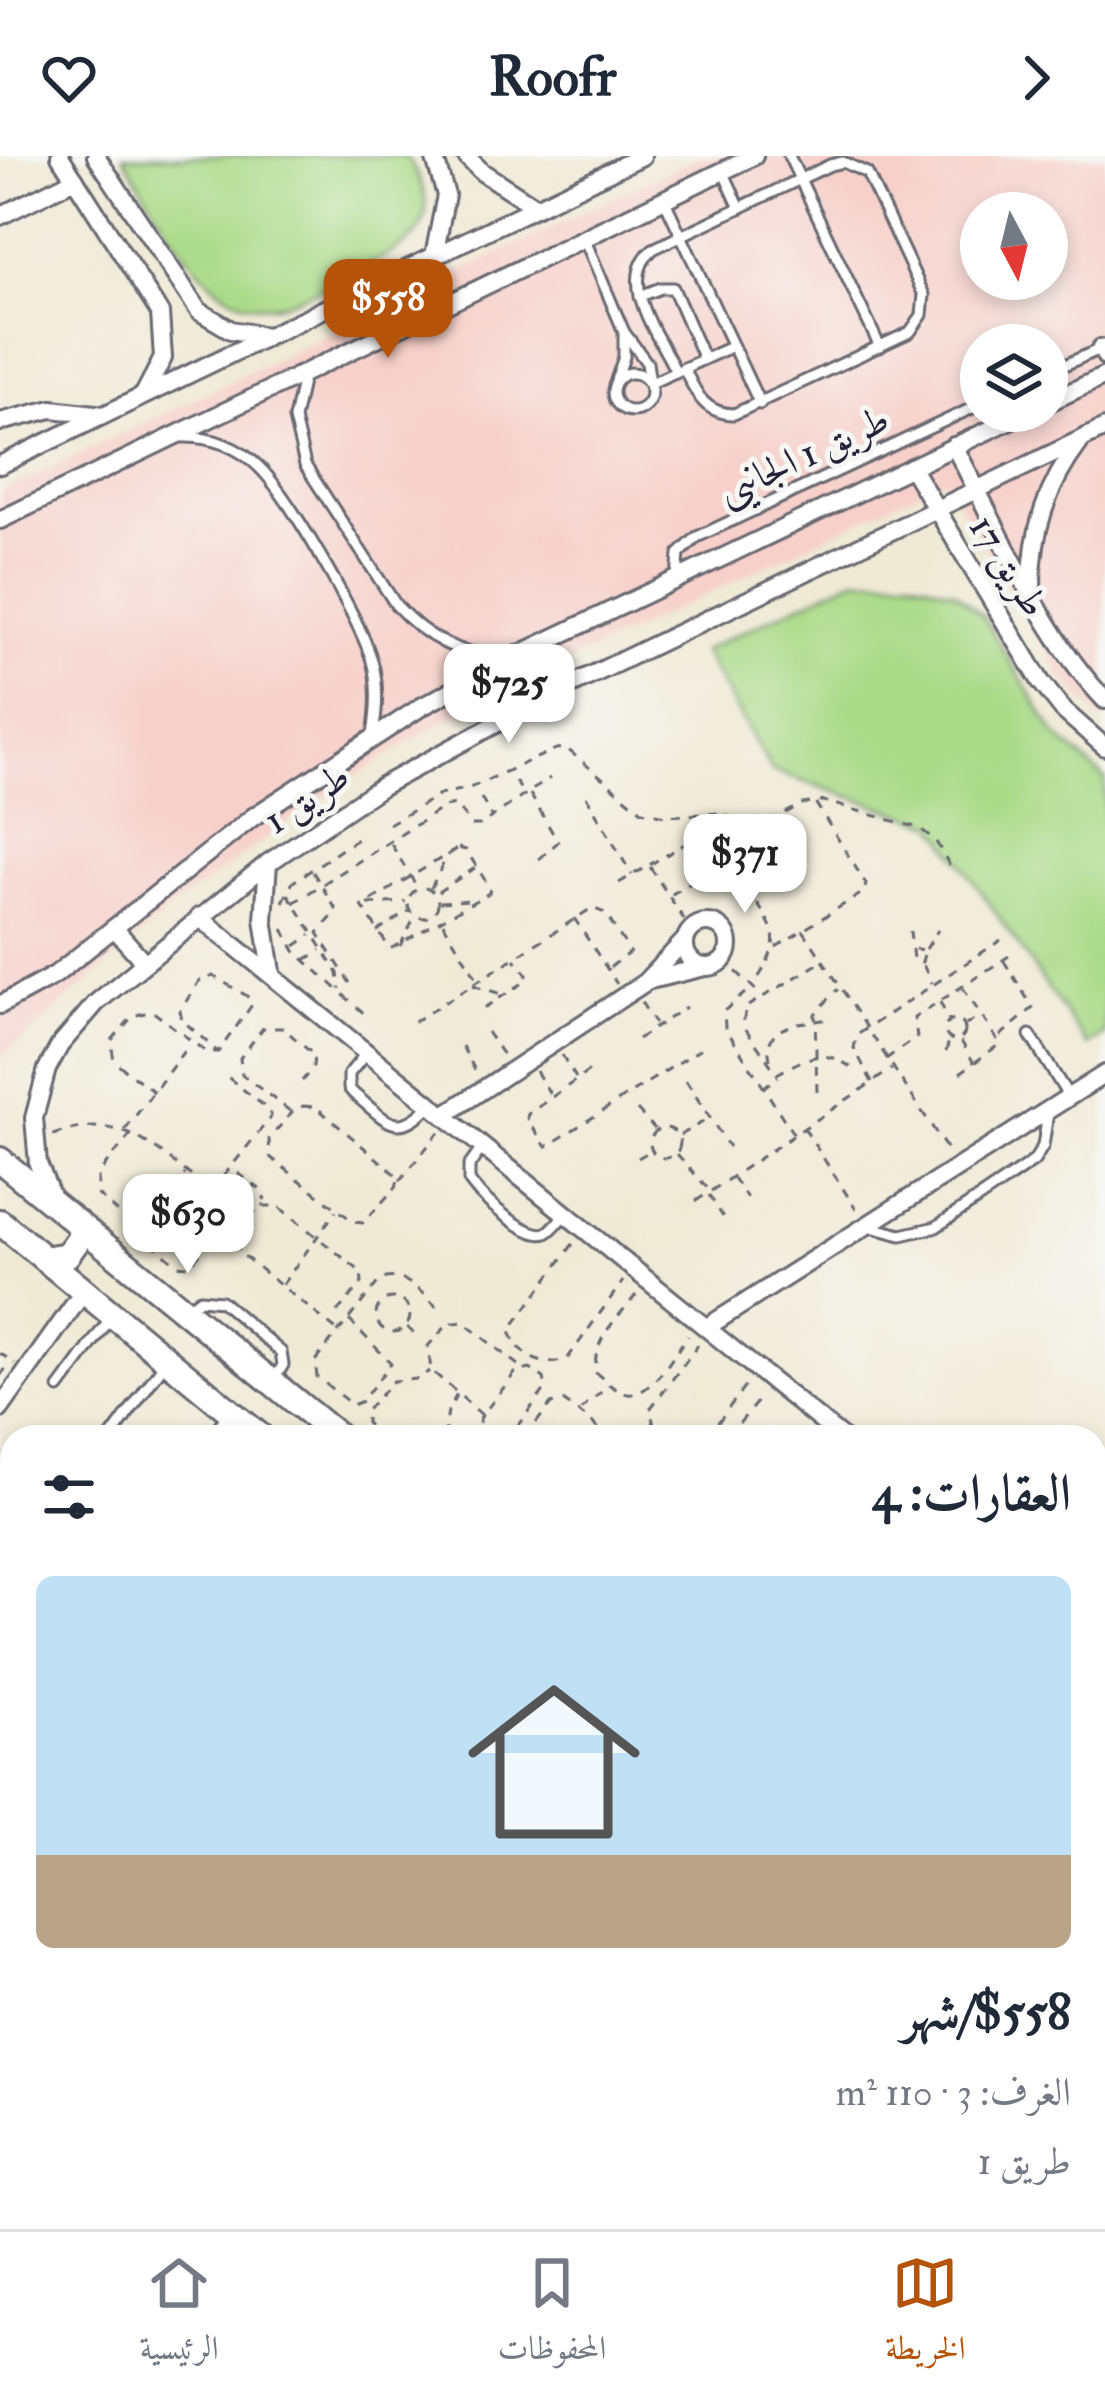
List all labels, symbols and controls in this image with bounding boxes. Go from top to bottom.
text: Roofr [489,44,616,112]
icon: heart [36,45,102,111]
icon: forward [1003,45,1069,111]
north arrow [960,192,1068,300]
map controls [960,192,1068,432]
pin: $558 [317,259,459,361]
text: $558 [351,273,425,322]
button: layers [960,324,1068,432]
street label: طريق 1 الجانيى [710,394,899,520]
street label: طريق 17 [958,506,1059,626]
pin: $725 [438,644,580,746]
text: $725 [471,658,547,707]
street label: طريق 1 [254,752,359,845]
pin: $371 [674,814,816,916]
text: $371 [711,828,779,877]
pin: $630 [117,1174,259,1276]
text: $630 [150,1188,226,1237]
text: العقارات: 4 [872,1462,1071,1526]
icon: filters [36,1464,102,1530]
icon: home [446,1654,662,1870]
text: $558/شهر [902,1981,1071,2045]
text: الغرف: 3 · 110 m² [836,2068,1071,2117]
text: طريق 1 [978,2137,1071,2186]
tab: الرئيسية [139,2250,219,2380]
tab: المحفوظات [498,2250,606,2380]
tab: الخريطة [885,2250,966,2380]

